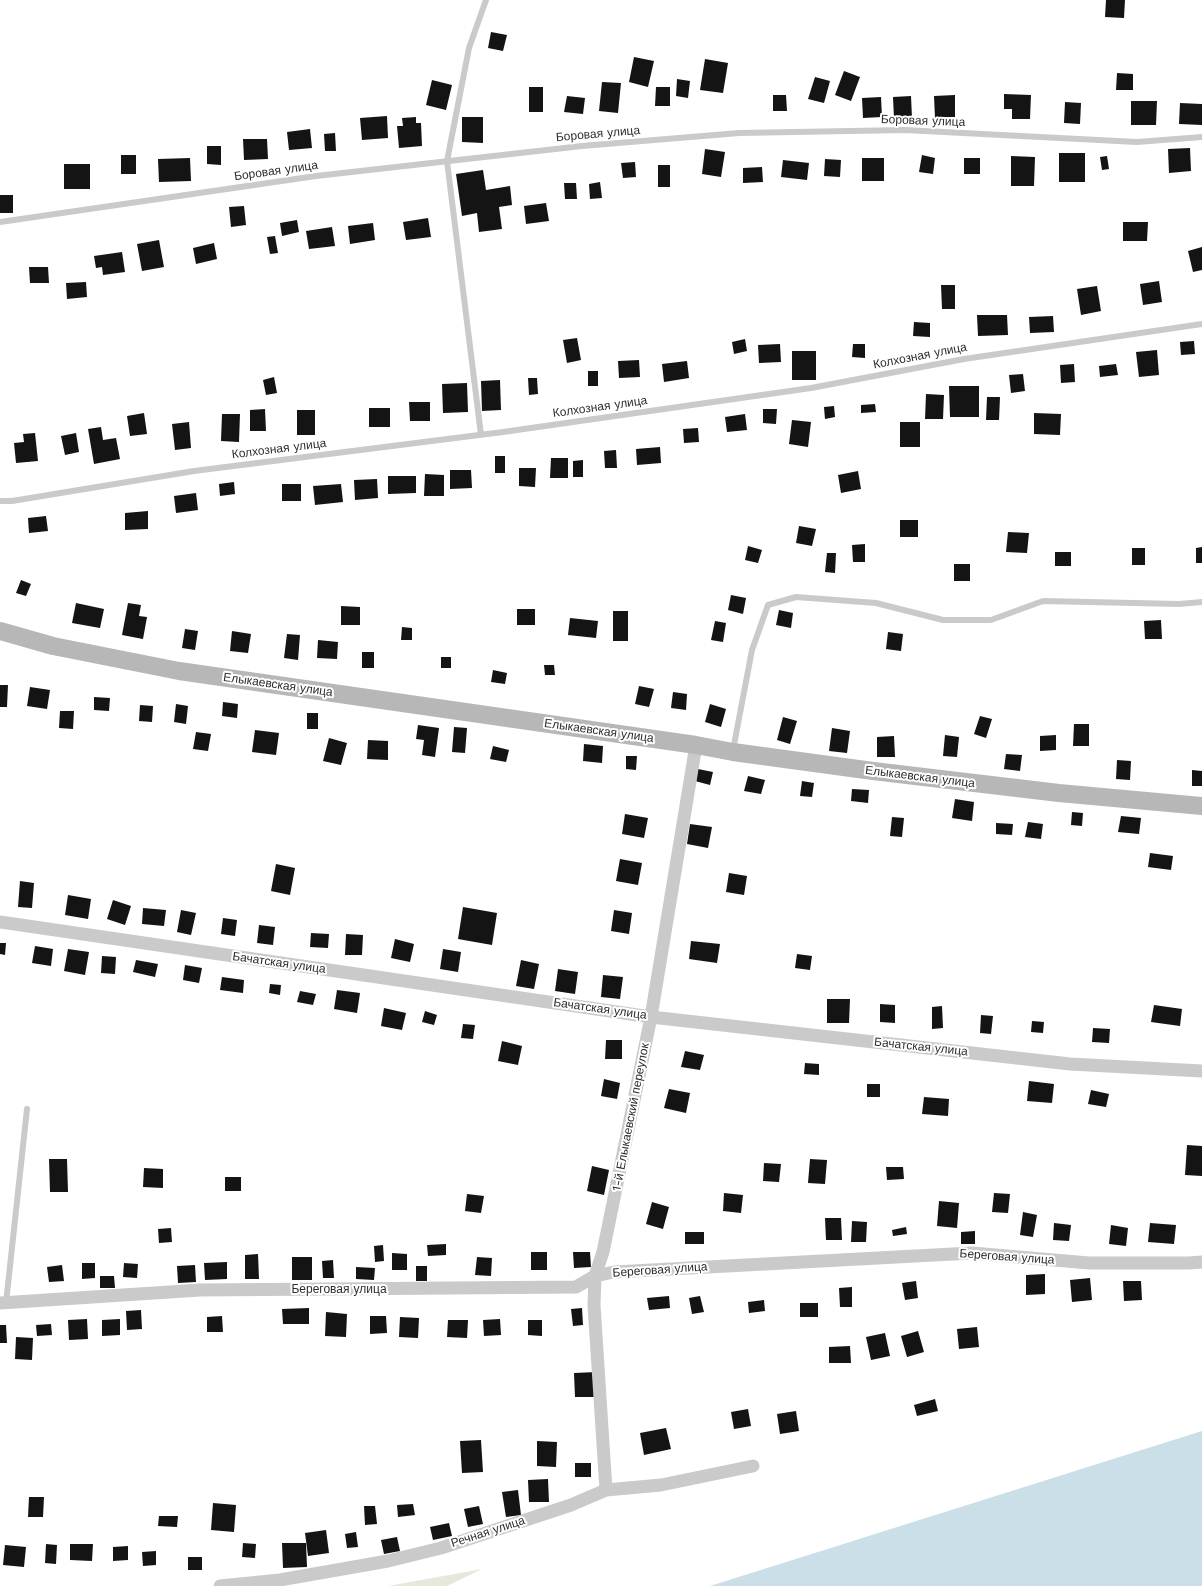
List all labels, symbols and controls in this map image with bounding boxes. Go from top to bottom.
street label: Боровая улица [881,112,965,130]
street label: Боровая улица [555,123,641,145]
street label: Боровая улица [233,158,319,184]
street label: Колхозная улица [872,340,968,372]
street label: Колхозная улица [552,393,648,421]
street label: Колхозная улица [231,436,327,462]
street label: Елыкаевская улица [222,670,334,700]
street label: Елыкаевская улица [543,716,655,746]
street label: Елыкаевская улица [864,763,976,791]
street label: Бачатская улица [231,949,327,977]
street label: Бачатская улица [552,995,648,1023]
street label: Бачатская улица [873,1035,969,1059]
street label: 1-й Елыкаевский переулок [610,1042,652,1192]
street label: Береговая улица [959,1246,1055,1268]
street label: Береговая улица [612,1259,708,1281]
street label: Береговая улица [291,1282,387,1296]
street label: Речная улица [449,1513,527,1551]

